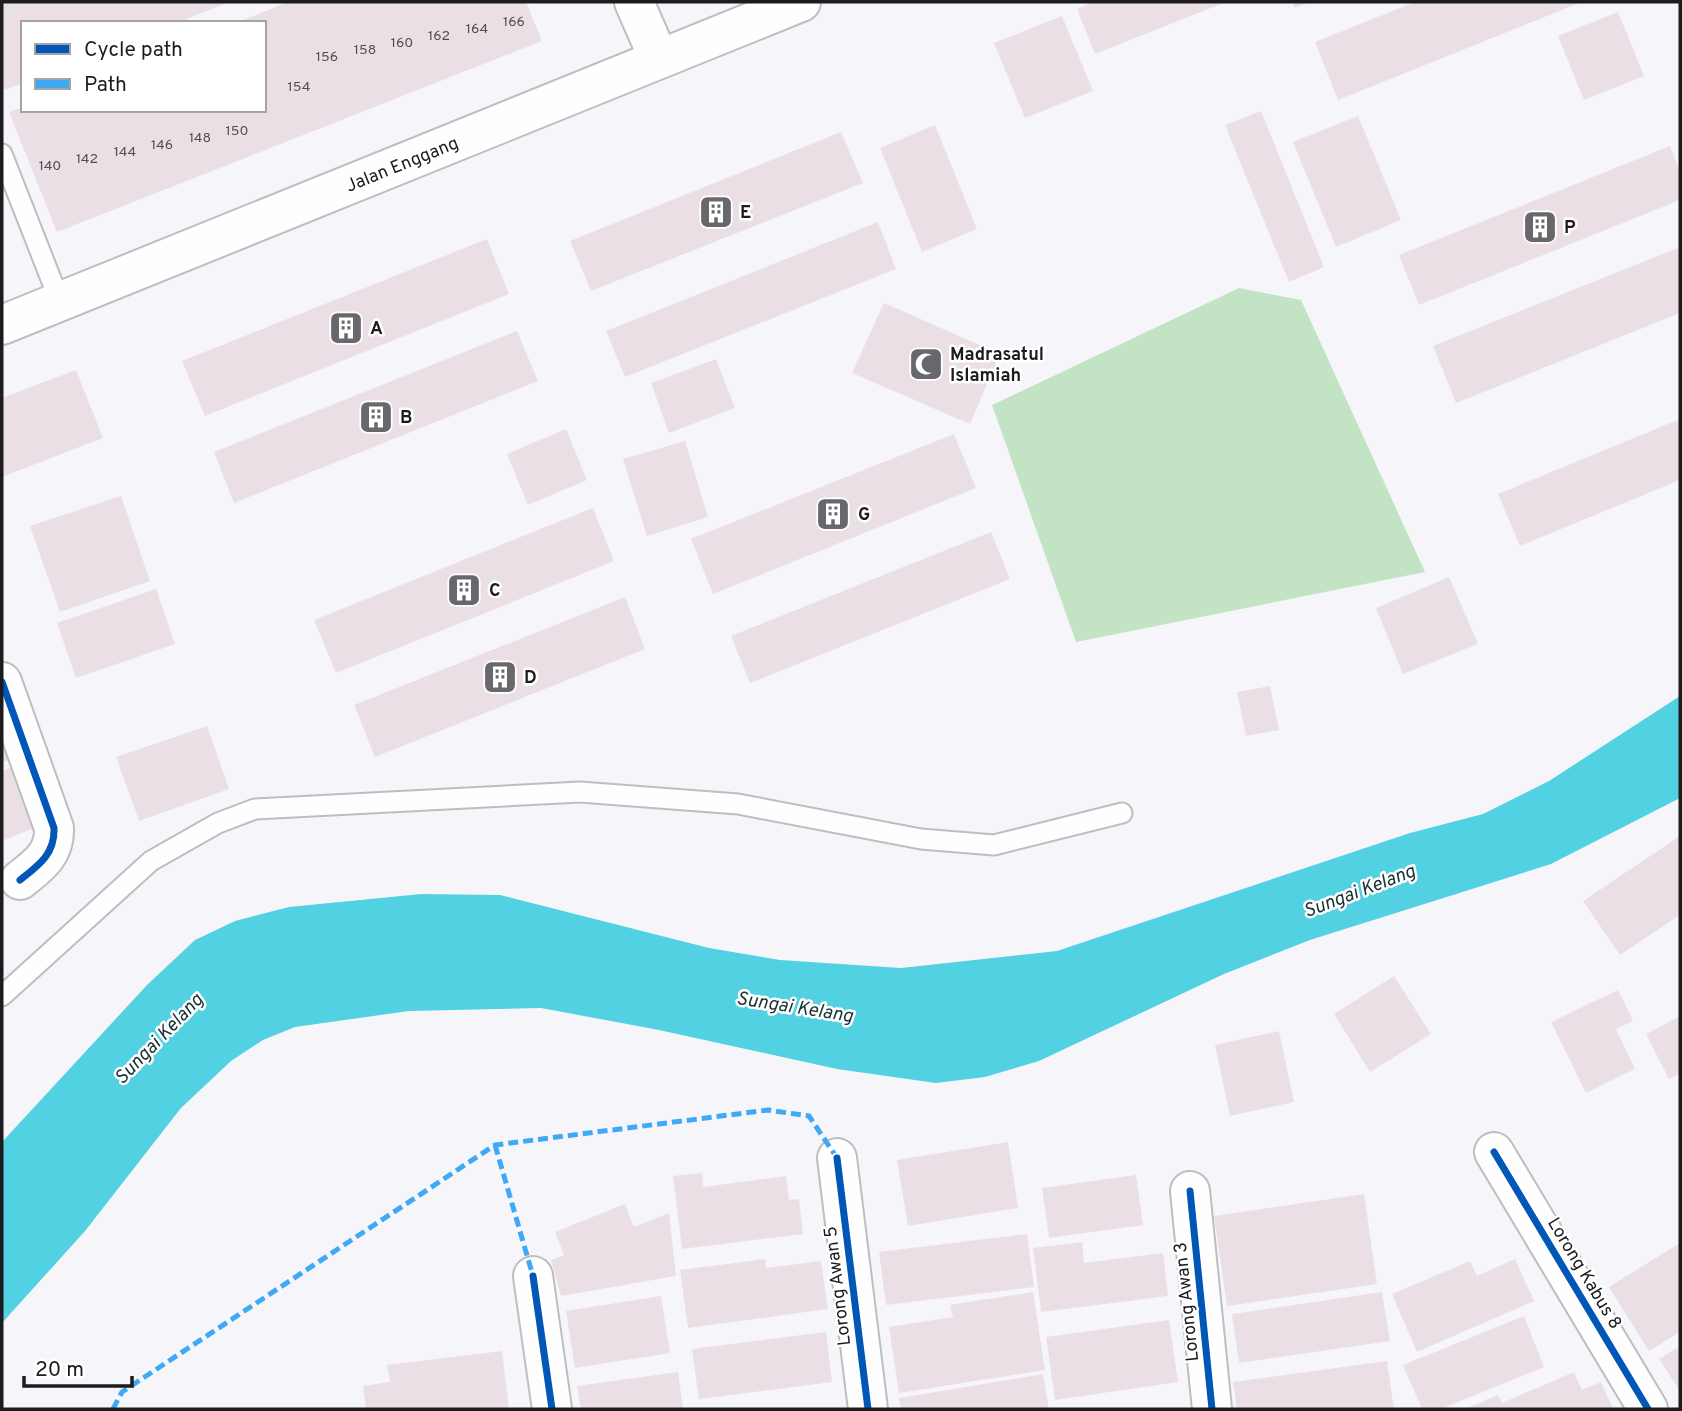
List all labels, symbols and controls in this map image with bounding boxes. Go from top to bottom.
house number: 166 [503,14,525,31]
legend [21,21,266,112]
house number: 164 [466,21,488,38]
house number: 162 [428,28,450,45]
house number: 160 [391,35,413,52]
text: Cycle path [84,37,183,64]
house number: 158 [354,42,376,59]
house number: 156 [316,49,338,66]
text: Path [84,72,127,99]
house number: 154 [288,79,310,96]
house number: 150 [226,123,248,140]
house number: 148 [189,130,211,147]
street label: Jalan Enggang [343,132,462,198]
house number: 146 [151,137,173,154]
house number: 144 [114,144,136,161]
house number: 142 [76,151,98,168]
house number: 140 [39,158,61,175]
building icon: E [697,193,735,231]
place label: E [740,202,751,225]
building icon: P [1521,208,1559,246]
place label: P [1564,217,1576,240]
building icon: A [327,309,365,347]
place label: A [370,318,383,341]
place label: Madrasatul Islamiah [950,344,1044,388]
mosque icon: Madrasatul Islamiah [907,345,945,383]
building icon: B [357,398,395,436]
place label: B [400,407,412,430]
building icon: G [814,495,852,533]
place label: G [858,504,870,527]
building icon: C [445,571,483,609]
place label: C [489,580,501,603]
building icon: D [481,658,519,696]
place label: D [524,667,537,690]
water label: Sungai Kelang [1300,859,1420,924]
water label: Sungai Kelang [735,987,855,1029]
water label: Sungai Kelang [110,988,209,1090]
street label: Lorong Kabus 8 [1541,1214,1626,1334]
street label: Lorong Awan 5 [820,1225,857,1347]
street label: Lorong Awan 3 [1170,1241,1205,1363]
scale bar [24,1344,133,1388]
text: 20 m [35,1357,84,1384]

